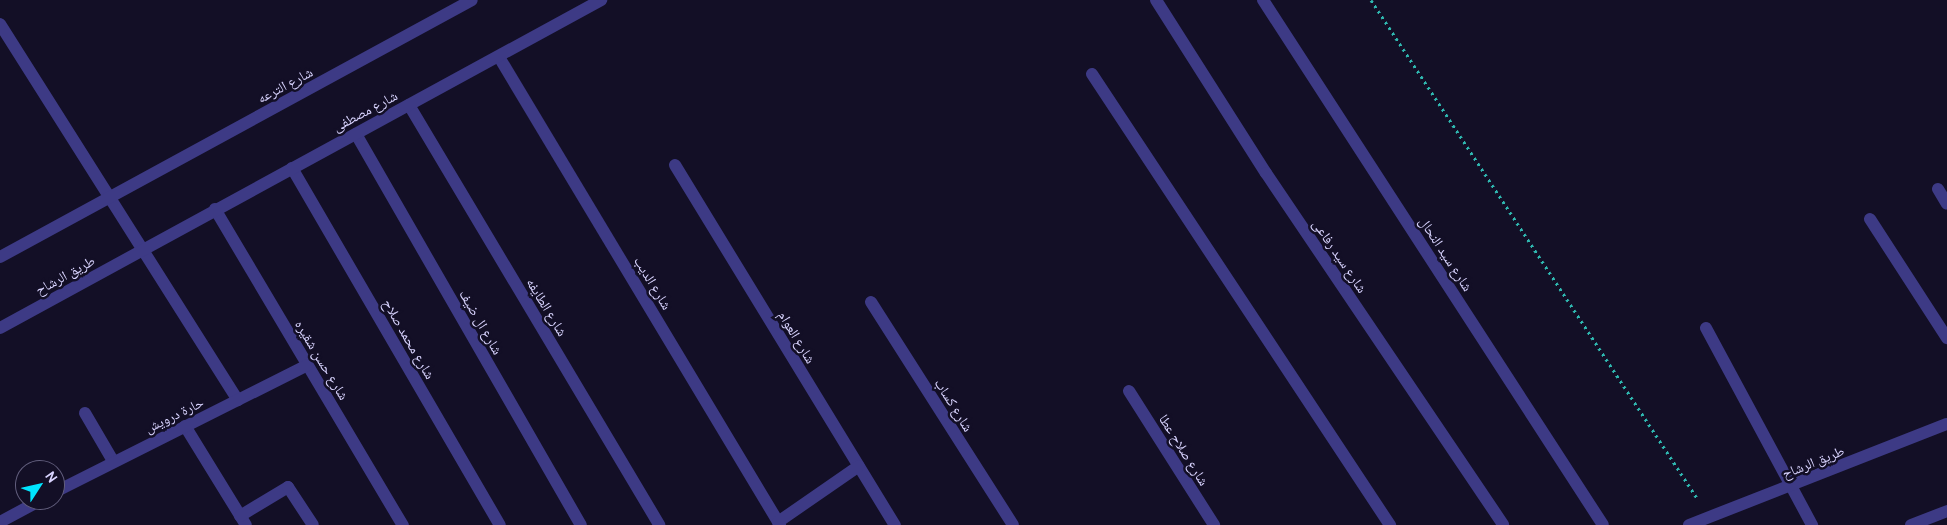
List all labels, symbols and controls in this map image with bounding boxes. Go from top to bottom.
street label: شارع الترعه [254,63,316,107]
street label: شارع مصطفى [330,87,400,135]
street label: شارع سيد النحال [1416,214,1476,294]
street label: شارع سيد رفاعى [1309,216,1371,296]
street label: طريق الرشاح [32,252,98,298]
street label: شارع الديب [631,253,675,313]
street label: شارع الطايفه [523,275,571,339]
street label: شارع ال ضيف [456,287,506,357]
street label: شارع محمد صلاح [379,296,439,382]
street label: شارع العوام [775,308,819,366]
street label: شارع حسن شقيره [292,317,352,403]
street label: شارع كساب [931,375,977,435]
street label: حارة درويش [142,394,206,436]
street label: شارع صلاح عطا [1155,411,1213,489]
street label: طريق الرشاح [1780,442,1846,482]
north arrow [15,460,65,510]
text: N [41,468,62,486]

